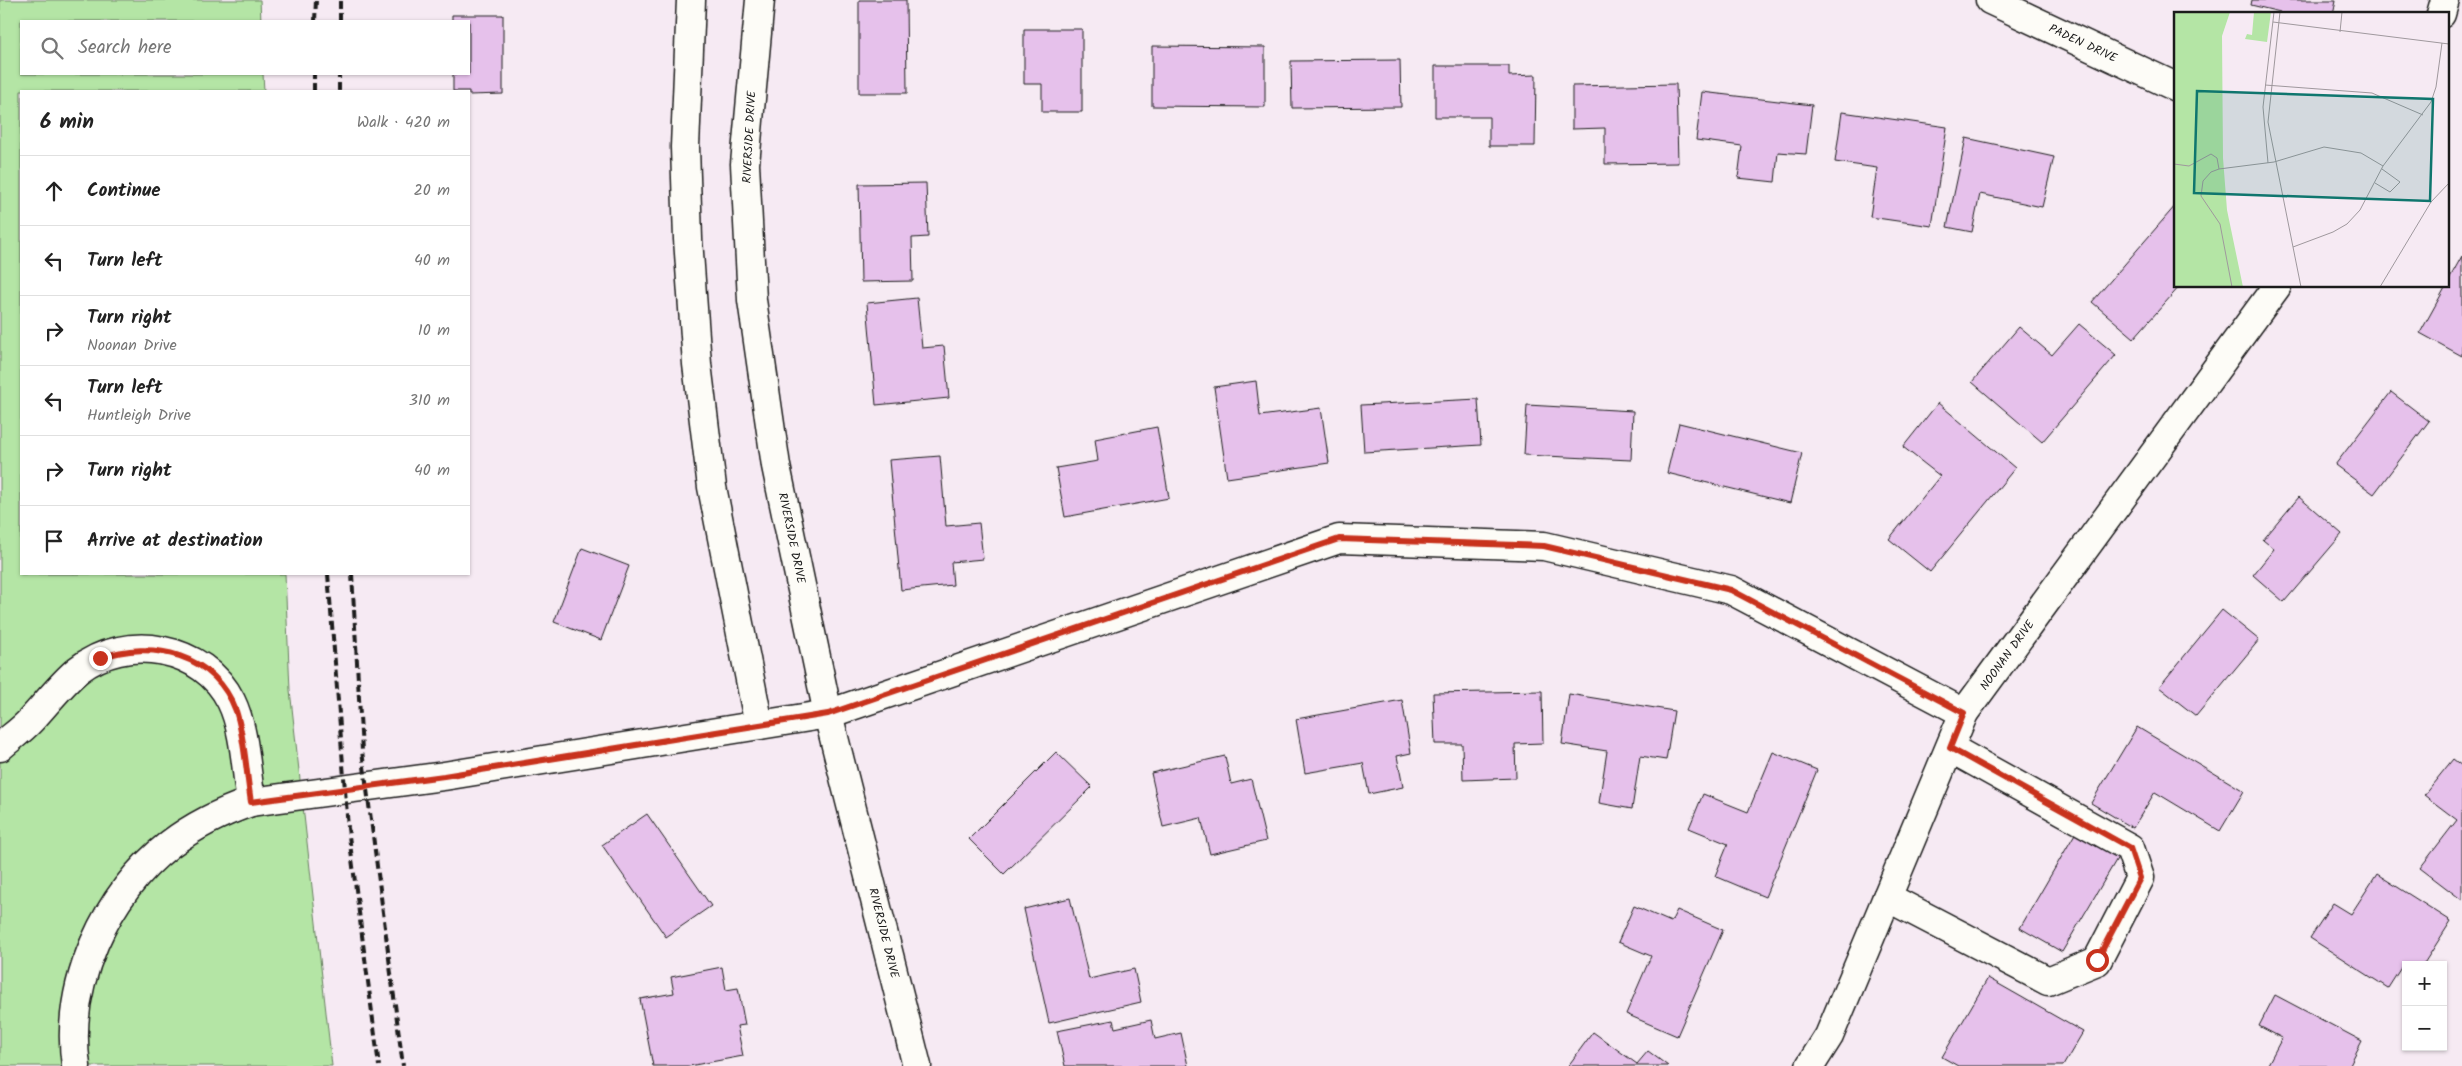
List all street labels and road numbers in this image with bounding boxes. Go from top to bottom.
street label: PADEN DRIVE [2046,19,2121,68]
street label: RIVERSIDE DRIVE [738,89,761,184]
street label: RIVERSIDE DRIVE [773,491,811,586]
street label: NOONAN DRIVE [1975,615,2040,694]
street label: RIVERSIDE DRIVE [863,886,904,981]

